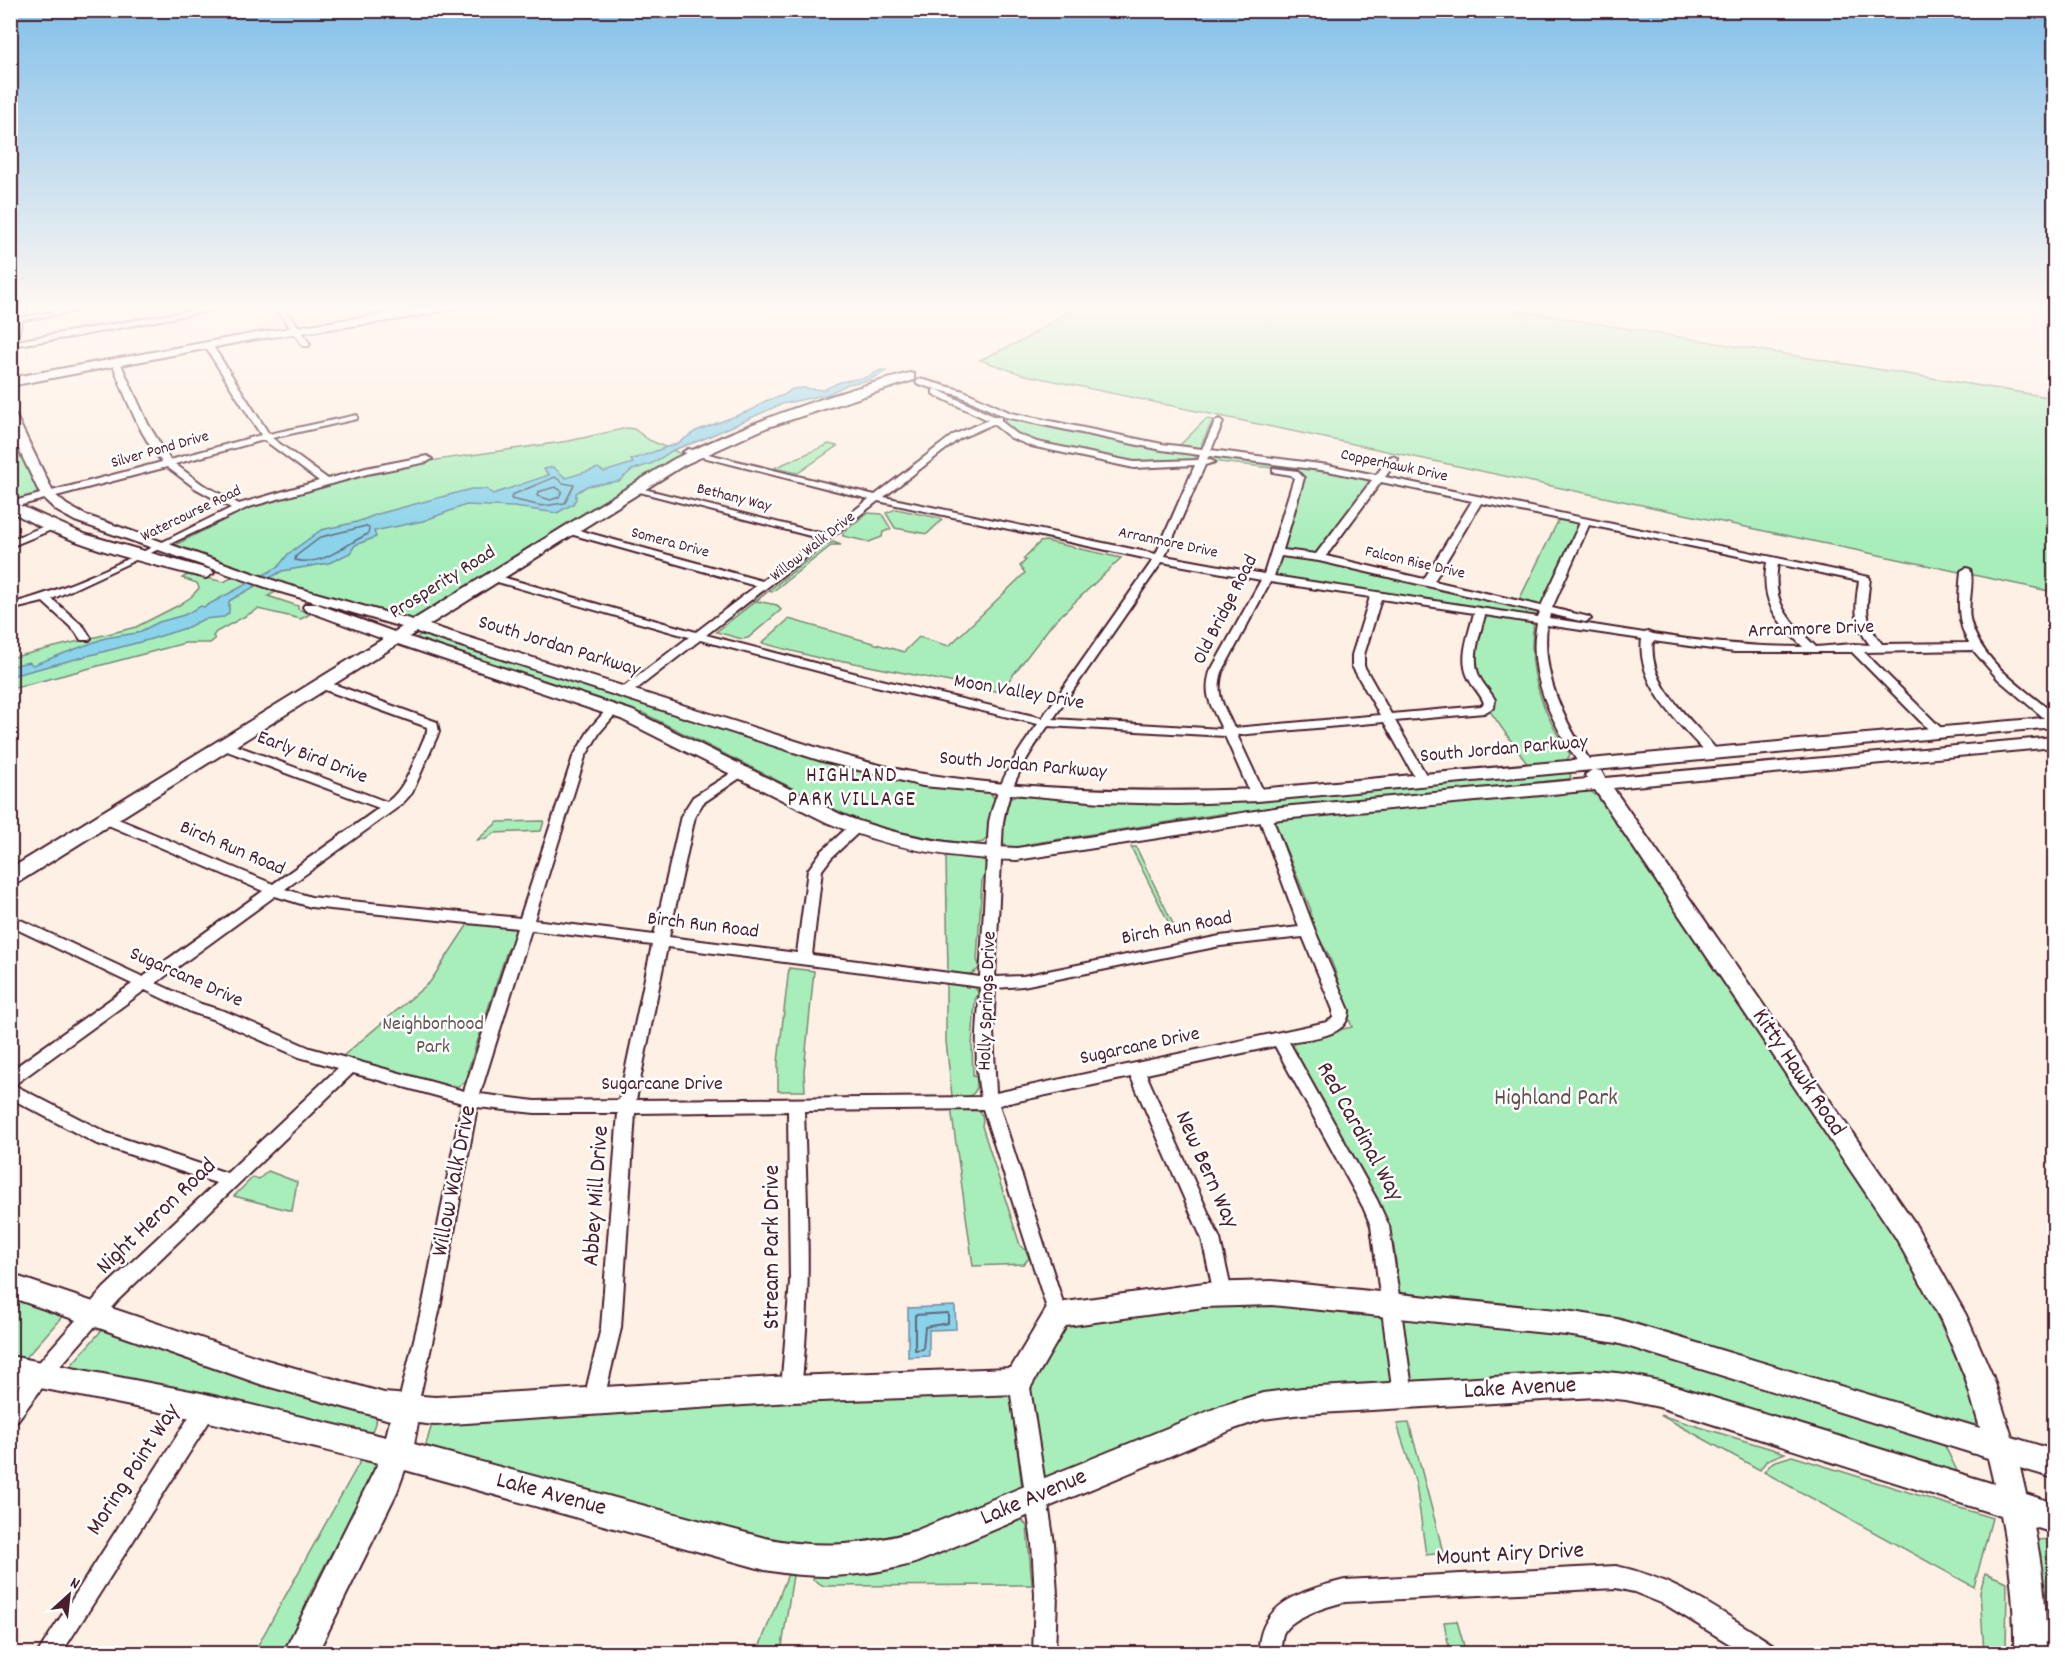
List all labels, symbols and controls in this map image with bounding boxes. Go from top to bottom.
street label: Silver Pond Drive [108,425,212,475]
street label: Copperhawk Drive [1338,443,1450,489]
street label: Bethany Way [694,478,774,518]
street label: Watercourse Road [137,480,245,548]
street label: Willow Walk Drive [766,506,860,588]
street label: Arranmore Drive [1116,521,1220,565]
street label: Somera Drive [628,522,712,564]
street label: Prosperity Road [385,539,501,627]
street label: Falcon Rise Drive [1363,540,1467,586]
street label: Old Bridge Road [1186,550,1266,670]
street label: South Jordan Parkway [475,609,644,685]
street label: Arranmore Drive [1747,614,1875,646]
street label: Moon Valley Drive [952,668,1087,718]
street label: Early Bird Drive [253,724,372,792]
street label: South Jordan Parkway [1419,729,1590,771]
street label: South Jordan Parkway [938,745,1109,787]
district label: HIGHLAND PARK VILLAGE [787,762,917,816]
street label: Birch Run Road [175,814,289,884]
street label: Birch Run Road [646,905,760,947]
street label: Birch Run Road [1119,905,1235,953]
street label: Holly Springs Drive [972,930,1004,1071]
street label: Sugarcane Drive [125,940,247,1016]
street label: Kitty Hawk Road [1743,1002,1853,1144]
park label: Neighborhood Park [382,1011,484,1062]
street label: Sugarcane Drive [1078,1021,1203,1073]
street label: Red Cardinal Way [1307,1056,1412,1209]
street label: Sugarcane Drive [601,1071,723,1099]
park label: Highland Park [1494,1082,1618,1116]
street label: Willow Walk Drive [424,1102,486,1260]
street label: New Bern Way [1165,1106,1248,1235]
street label: Abbey Mill Drive [575,1124,619,1268]
street label: Night Heron Road [89,1151,225,1283]
street label: Stream Park Drive [756,1165,790,1329]
street label: Lake Avenue [1463,1369,1577,1409]
street label: Moring Point Way [79,1396,190,1543]
street label: Lake Avenue [976,1460,1092,1536]
street label: Lake Avenue [492,1464,610,1526]
street label: Mount Airy Drive [1435,1534,1585,1576]
north arrow [39,1565,99,1625]
text: N [66,1572,84,1596]

